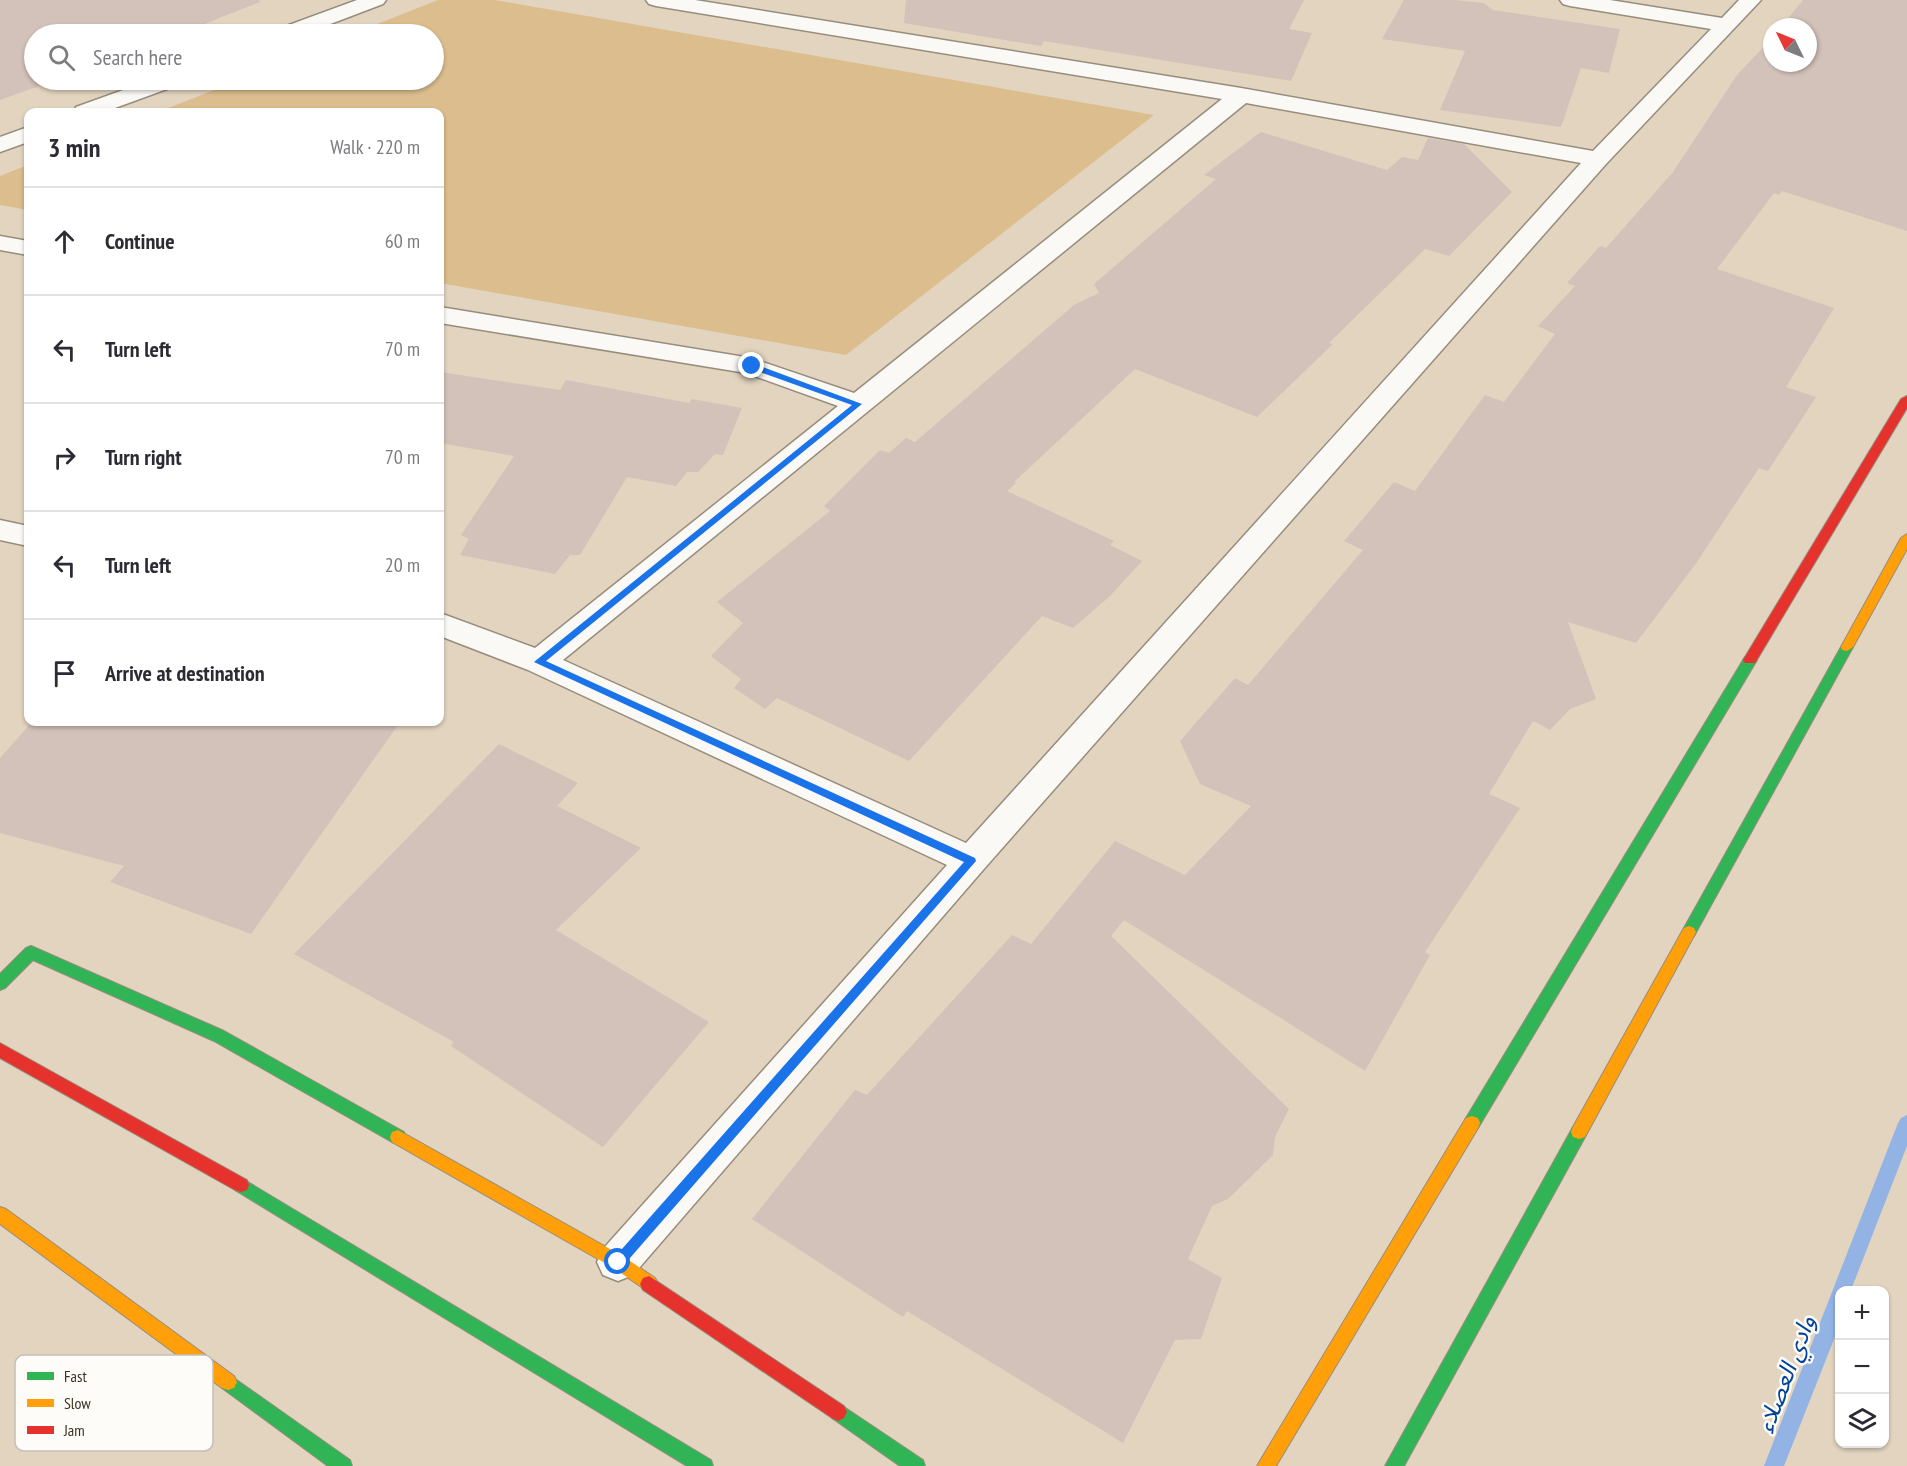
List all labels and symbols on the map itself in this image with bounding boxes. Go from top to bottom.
north arrow [1763,18,1817,72]
route end [738,352,764,378]
route start [604,1248,630,1274]
water label: وادي العصلاء [1749,1311,1825,1438]
legend [15,1355,213,1451]
text: Fast [64,1366,87,1386]
text: Slow [64,1393,91,1413]
text: Jam [63,1420,85,1440]

